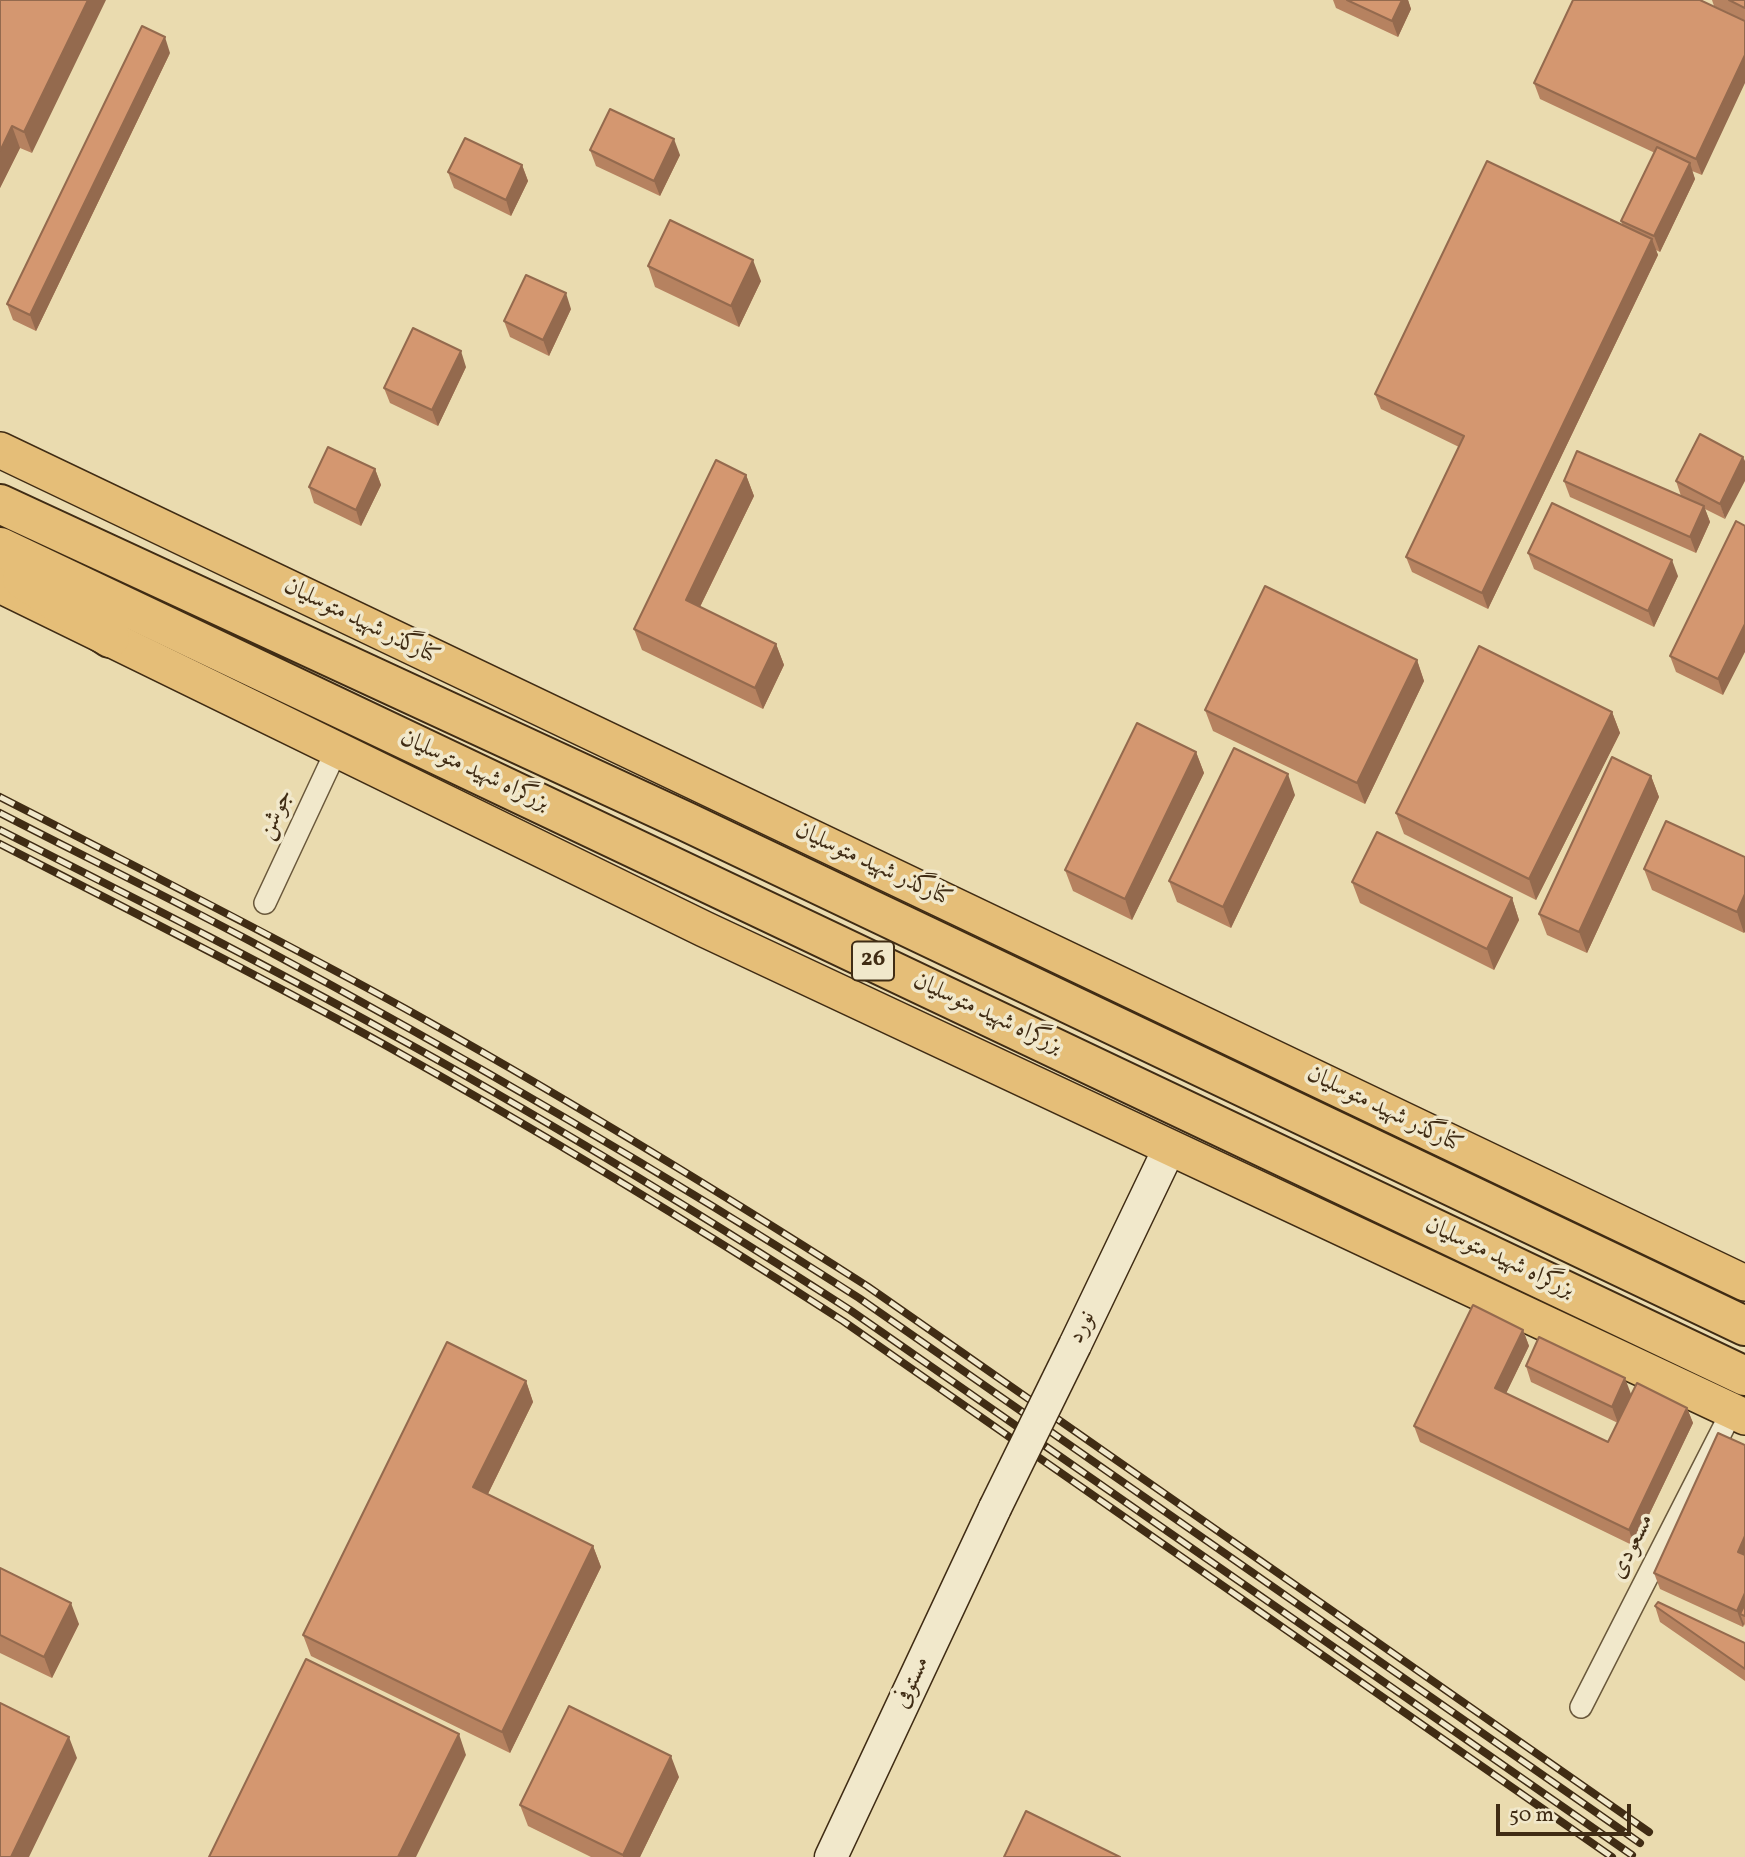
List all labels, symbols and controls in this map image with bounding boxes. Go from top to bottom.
street label: کنارگذر شهید متوسلیان [278,573,444,673]
street label: بزرگراه شهید متوسلیان [395,725,553,819]
street label: جوشن [253,785,301,845]
street label: کنارگذر شهید متوسلیان [790,817,956,915]
road number: 26 [852,942,894,980]
street label: بزرگراه شهید متوسلیان [908,968,1066,1062]
street label: کنارگذر شهید متوسلیان [1301,1061,1467,1161]
street label: بزرگراه شهید متوسلیان [1420,1212,1578,1306]
street label: نورد [1063,1307,1103,1349]
street label: مسعودی [1604,1510,1662,1584]
street label: مستوفی [888,1652,938,1714]
scale bar [1500,1790,1635,1834]
text: 50 m [1509,1801,1554,1830]

